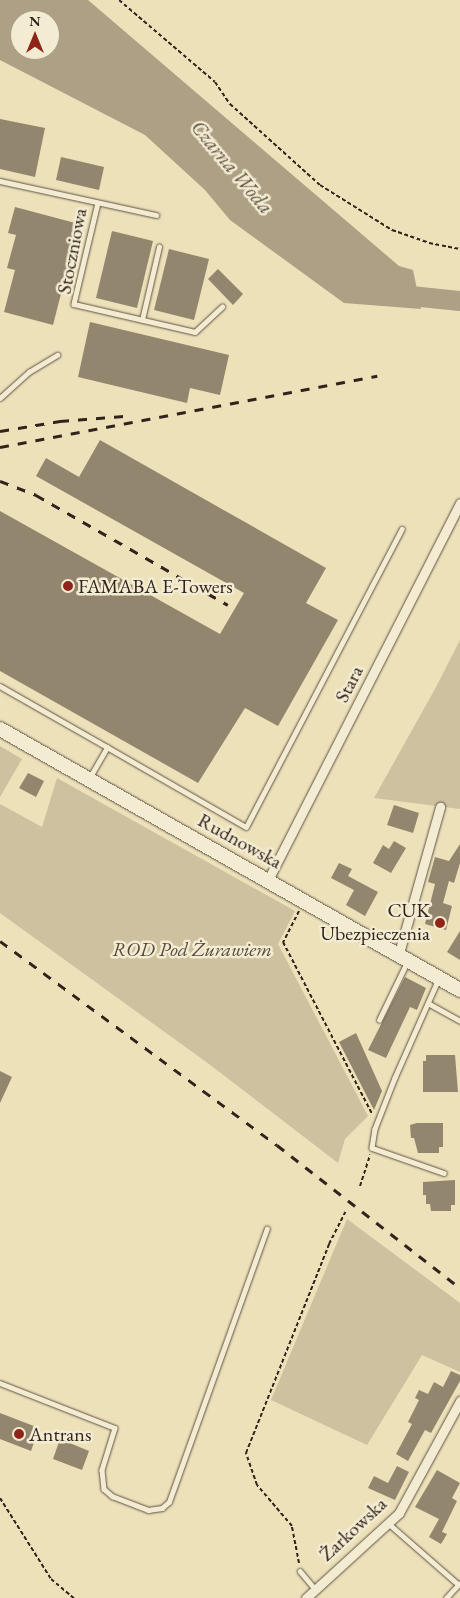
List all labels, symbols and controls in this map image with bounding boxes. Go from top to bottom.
north arrow [10,10,60,60]
text: N [29,12,41,30]
water label: Czarna Woda [186,115,278,219]
street label: Stoczniowa [52,206,92,296]
place label: FAMABA E-Towers [78,574,233,598]
marker: FAMABA E-Towers [62,580,74,592]
street label: Stara [330,662,368,706]
street label: Rudnowska [194,808,286,874]
place label: CUK Ubezpieczenia [320,899,430,946]
marker: CUK Ubezpieczenia [434,917,446,929]
park label: ROD Pod Żurawiem [112,937,272,961]
place label: Antrans [29,1422,91,1446]
marker: Antrans [13,1428,25,1440]
street label: Żarkowska [314,1492,392,1566]

